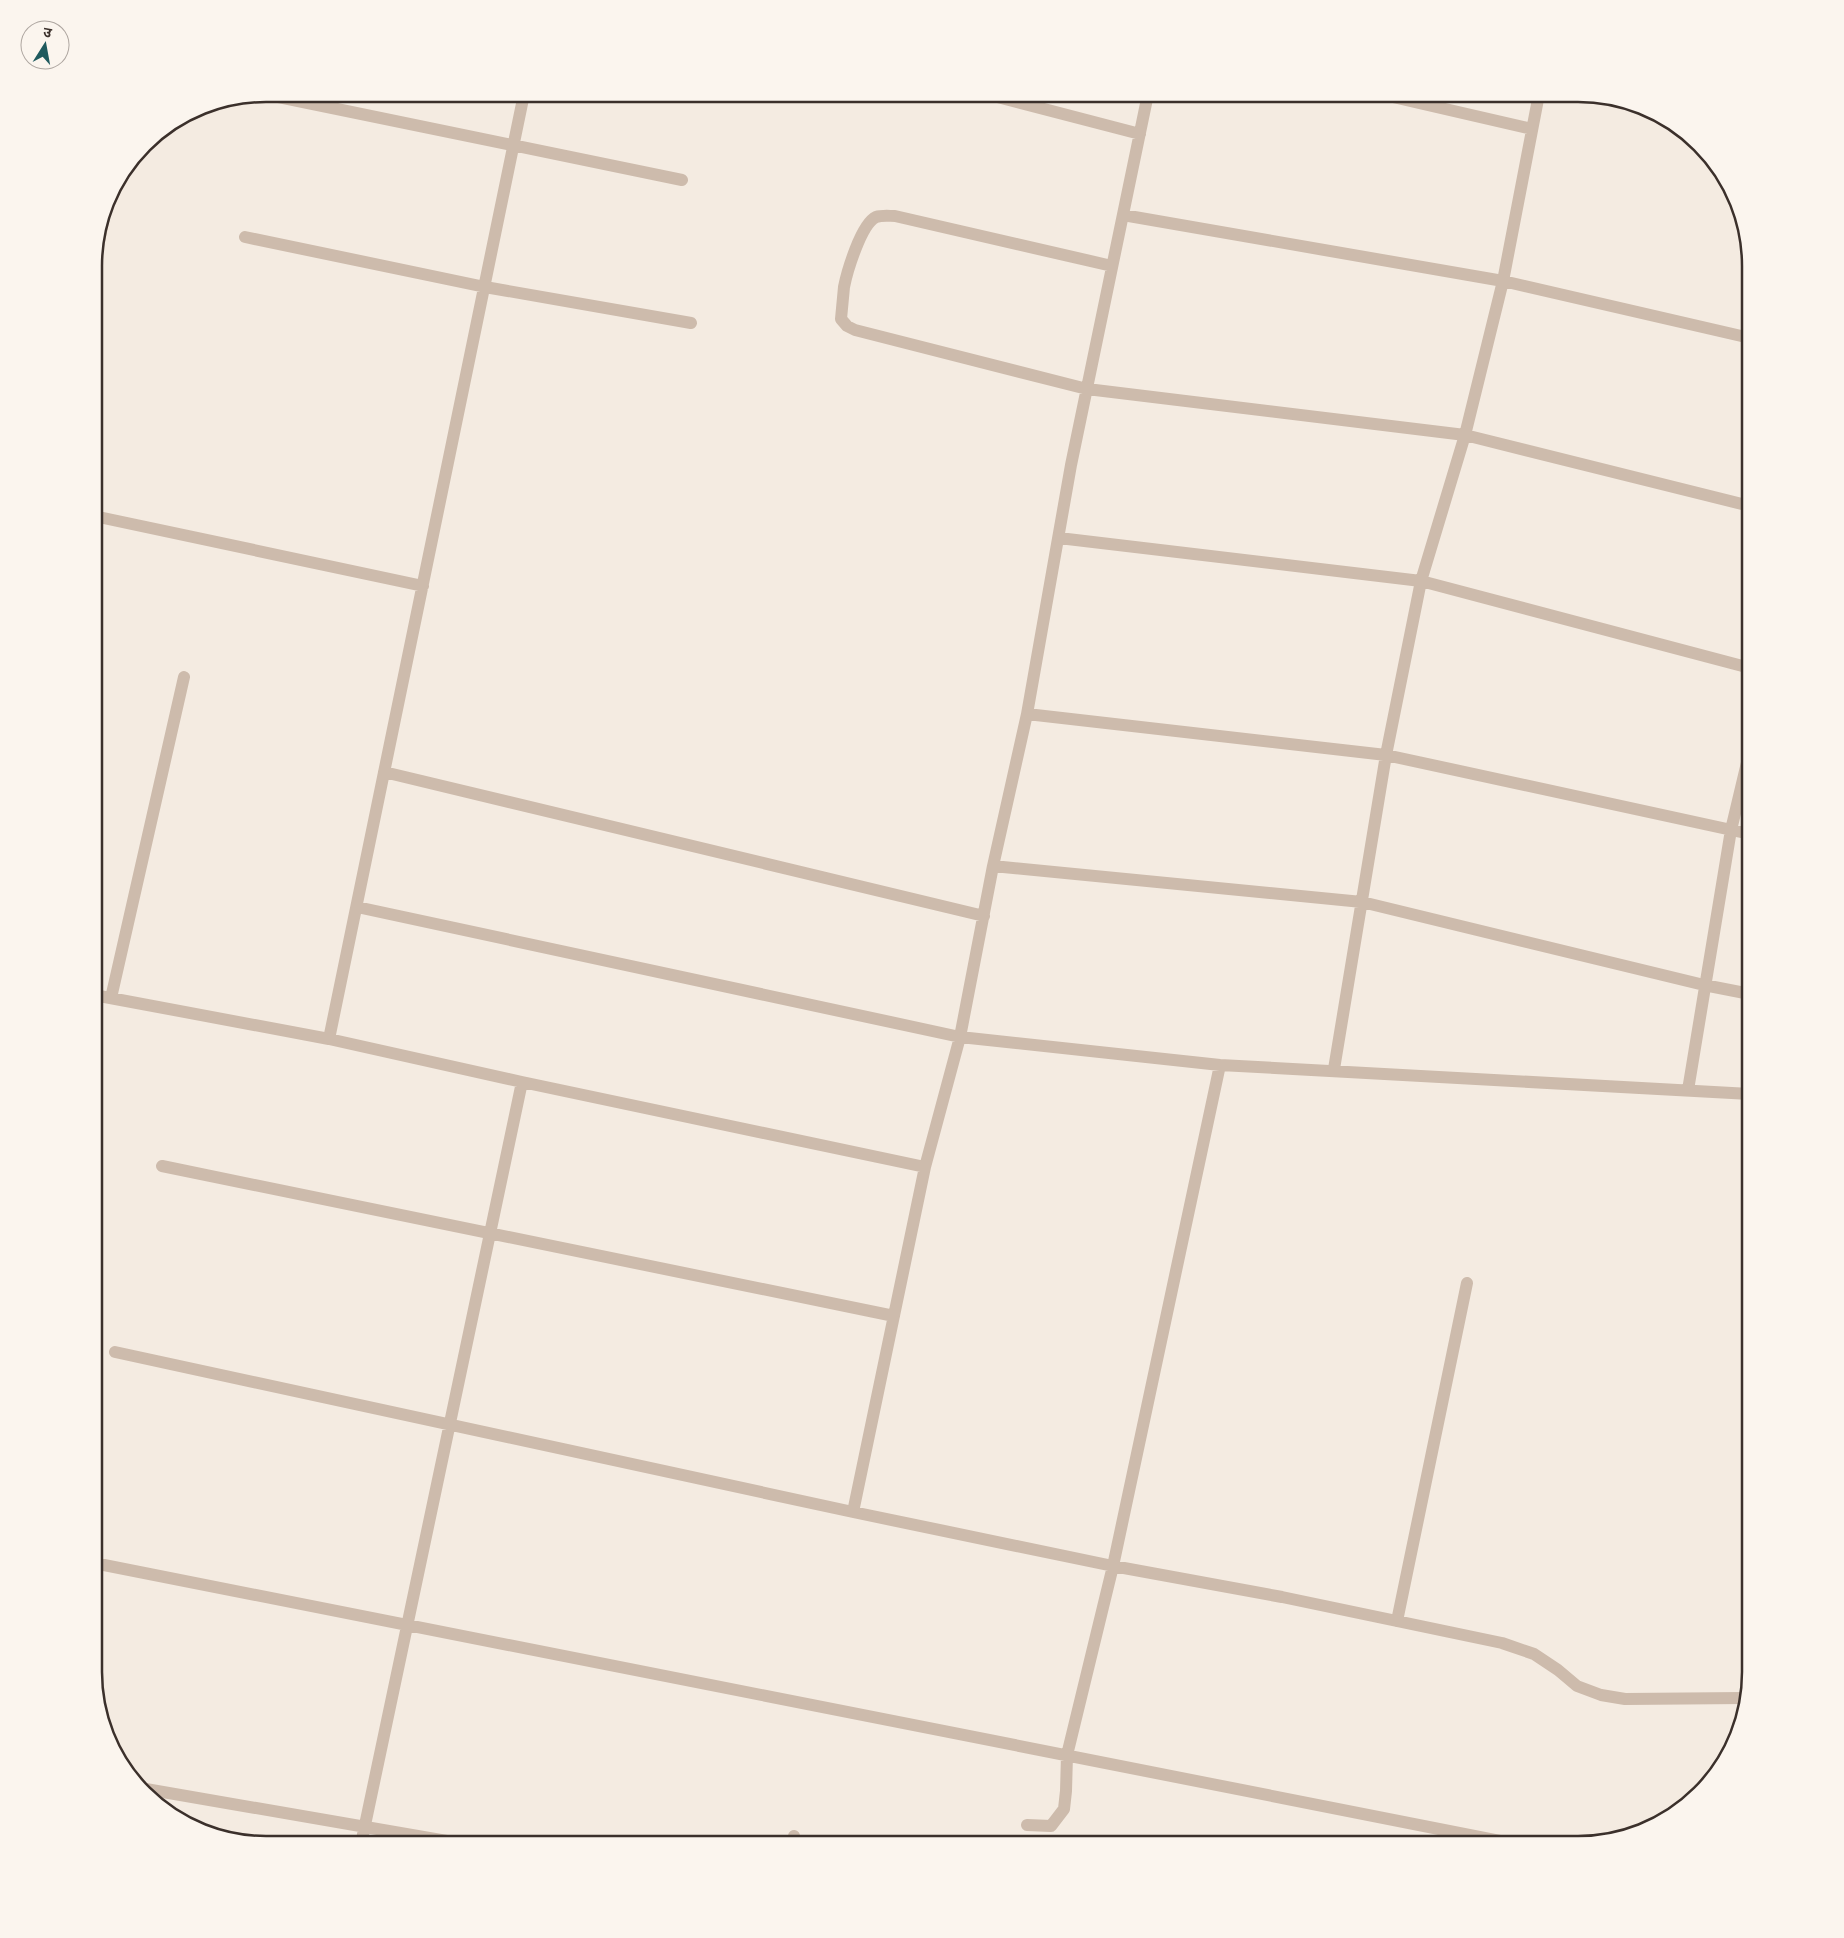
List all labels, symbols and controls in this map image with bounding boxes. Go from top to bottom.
north arrow [20,20,70,70]
text: उ [42,23,54,41]

